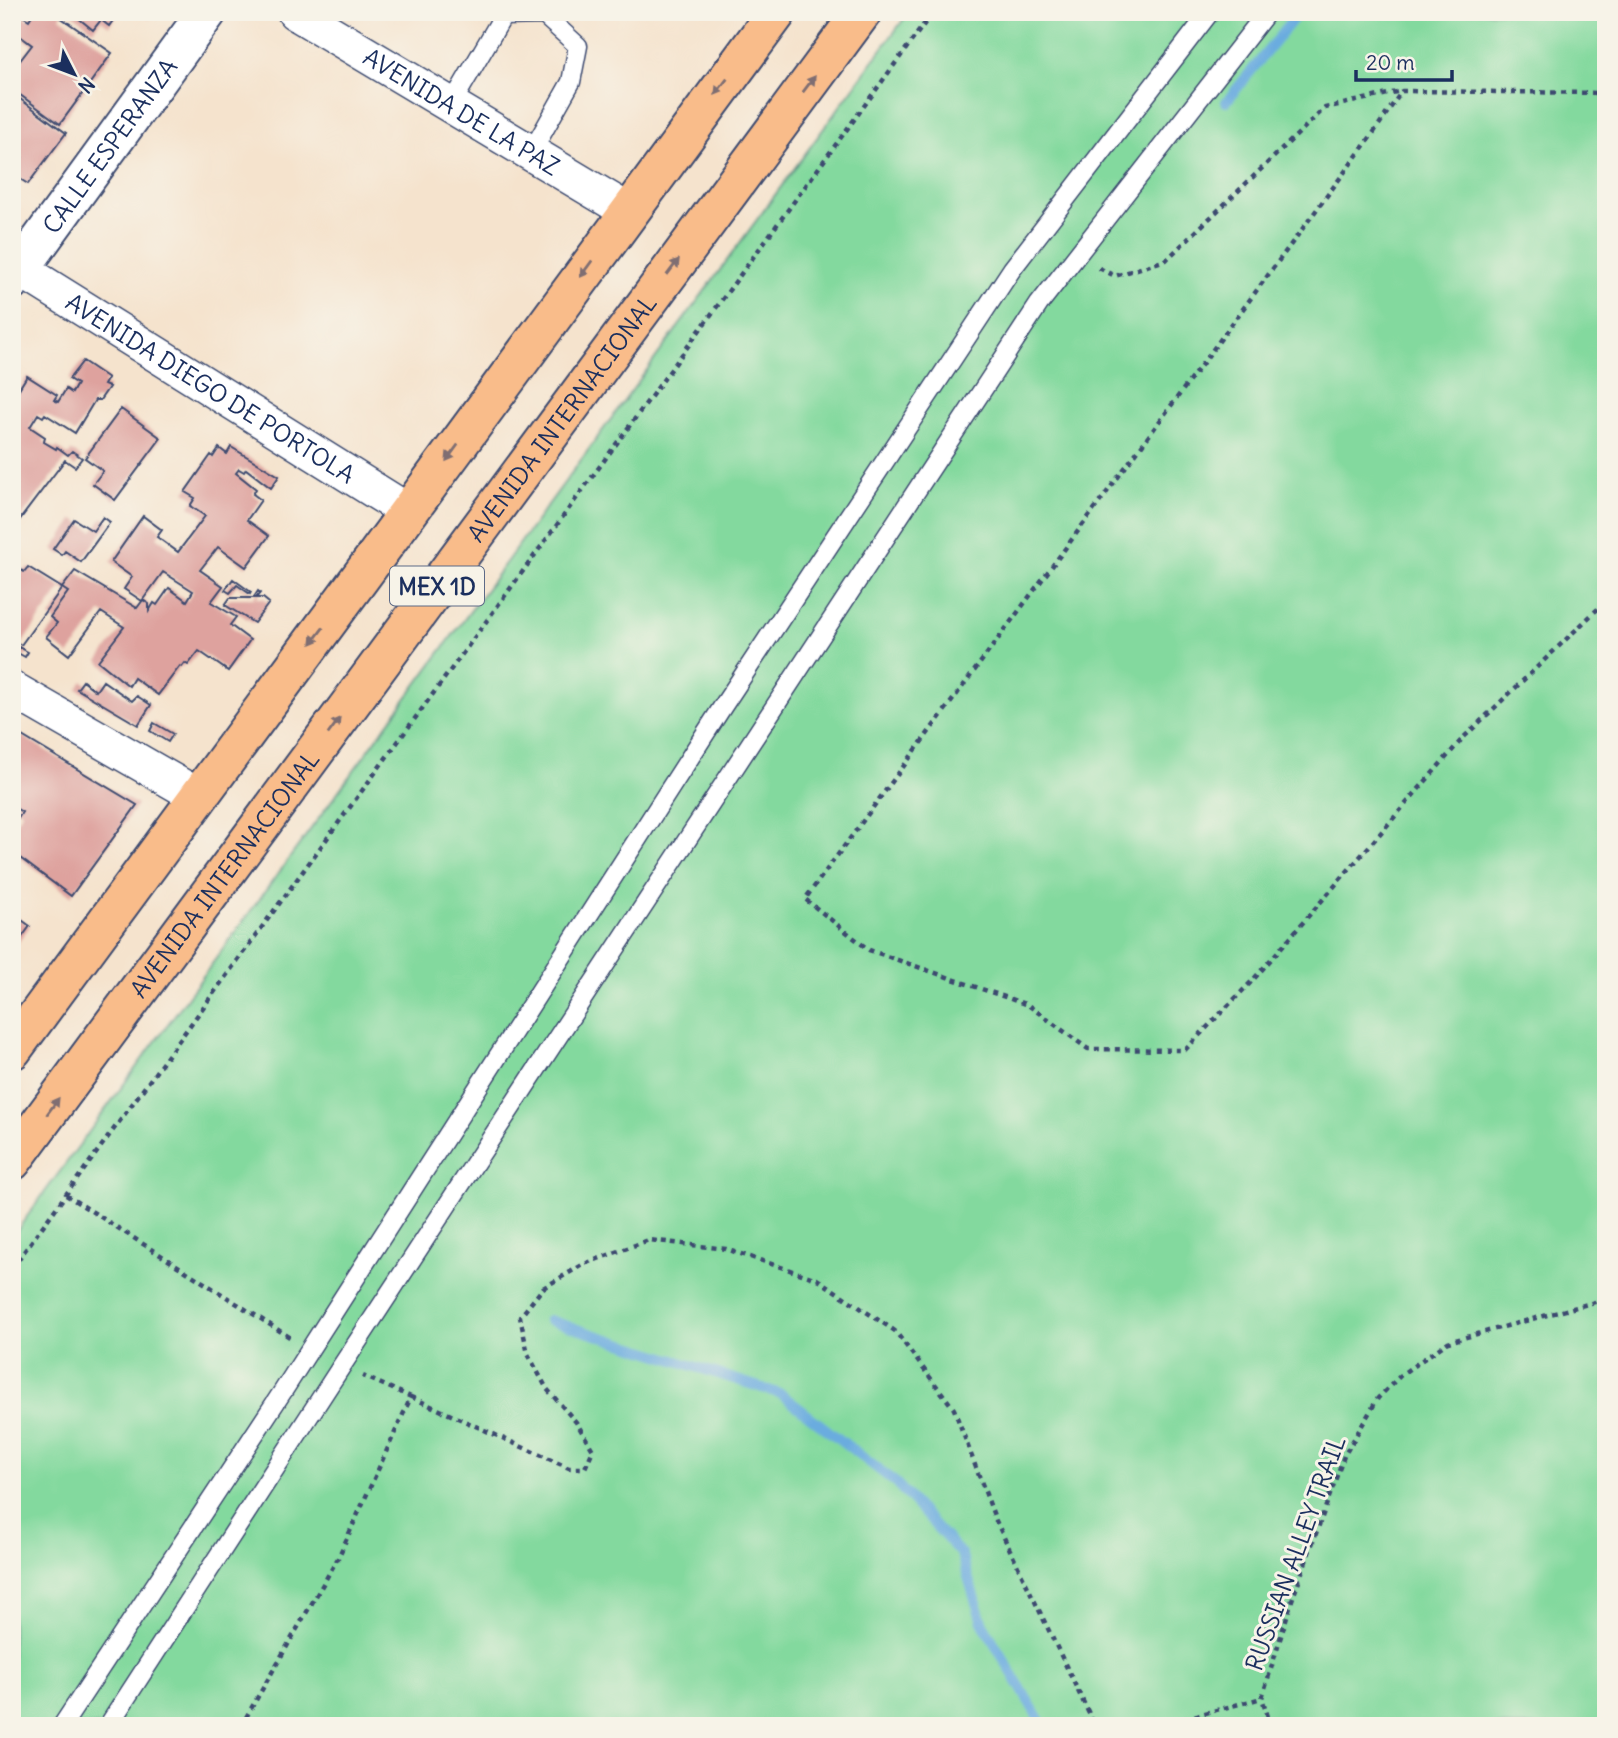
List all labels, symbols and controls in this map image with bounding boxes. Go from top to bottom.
north arrow [38,38,108,108]
scale bar [1356,38,1452,82]
street label: AVENIDA DE LA PAZ [358,41,565,182]
text: 20 m [1366,49,1415,76]
street label: CALLE ESPERANZA [37,53,183,239]
one-way arrow [801,76,816,94]
one-way arrow [714,77,729,95]
one-way arrow [666,258,680,276]
one-way arrow [579,260,593,279]
street label: AVENIDA DIEGO DE PORTOLA [60,287,360,489]
street label: AVENIDA INTERNACIONAL [460,289,663,548]
one-way arrow [445,444,459,462]
road number: MEX 1D [390,566,484,606]
one-way arrow [310,627,324,645]
one-way arrow [327,717,341,735]
street label: AVENIDA INTERNACIONAL [123,745,325,1003]
one-way arrow [46,1097,60,1115]
street label: RUSSIAN ALLEY TRAIL [1239,1431,1351,1675]

